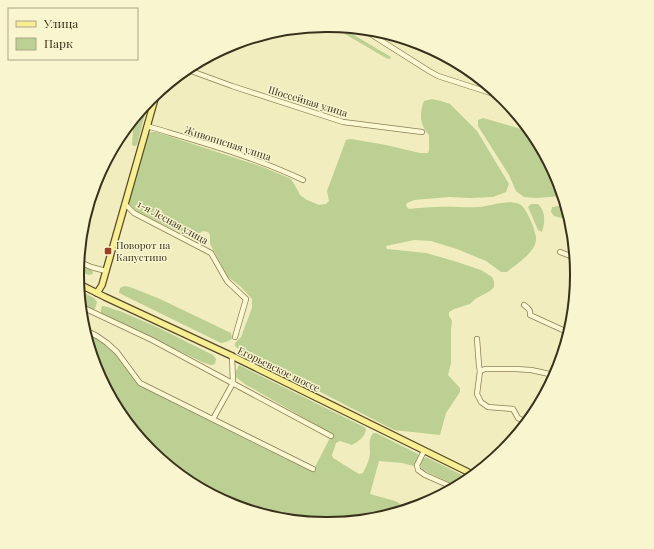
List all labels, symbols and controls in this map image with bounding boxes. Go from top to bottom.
legend [8,8,138,60]
text: Улица [43,15,78,31]
text: Парк [44,35,73,51]
street label: Шоссейная улица [267,82,349,120]
street label: Живописная улица [183,122,273,164]
street label: 1-я Лесная улица [135,197,211,247]
place label: Поворот на Капустино [116,238,170,264]
marker: Поворот на Капустино [103,246,113,256]
street label: Егорьевское шоссе [236,343,322,395]

